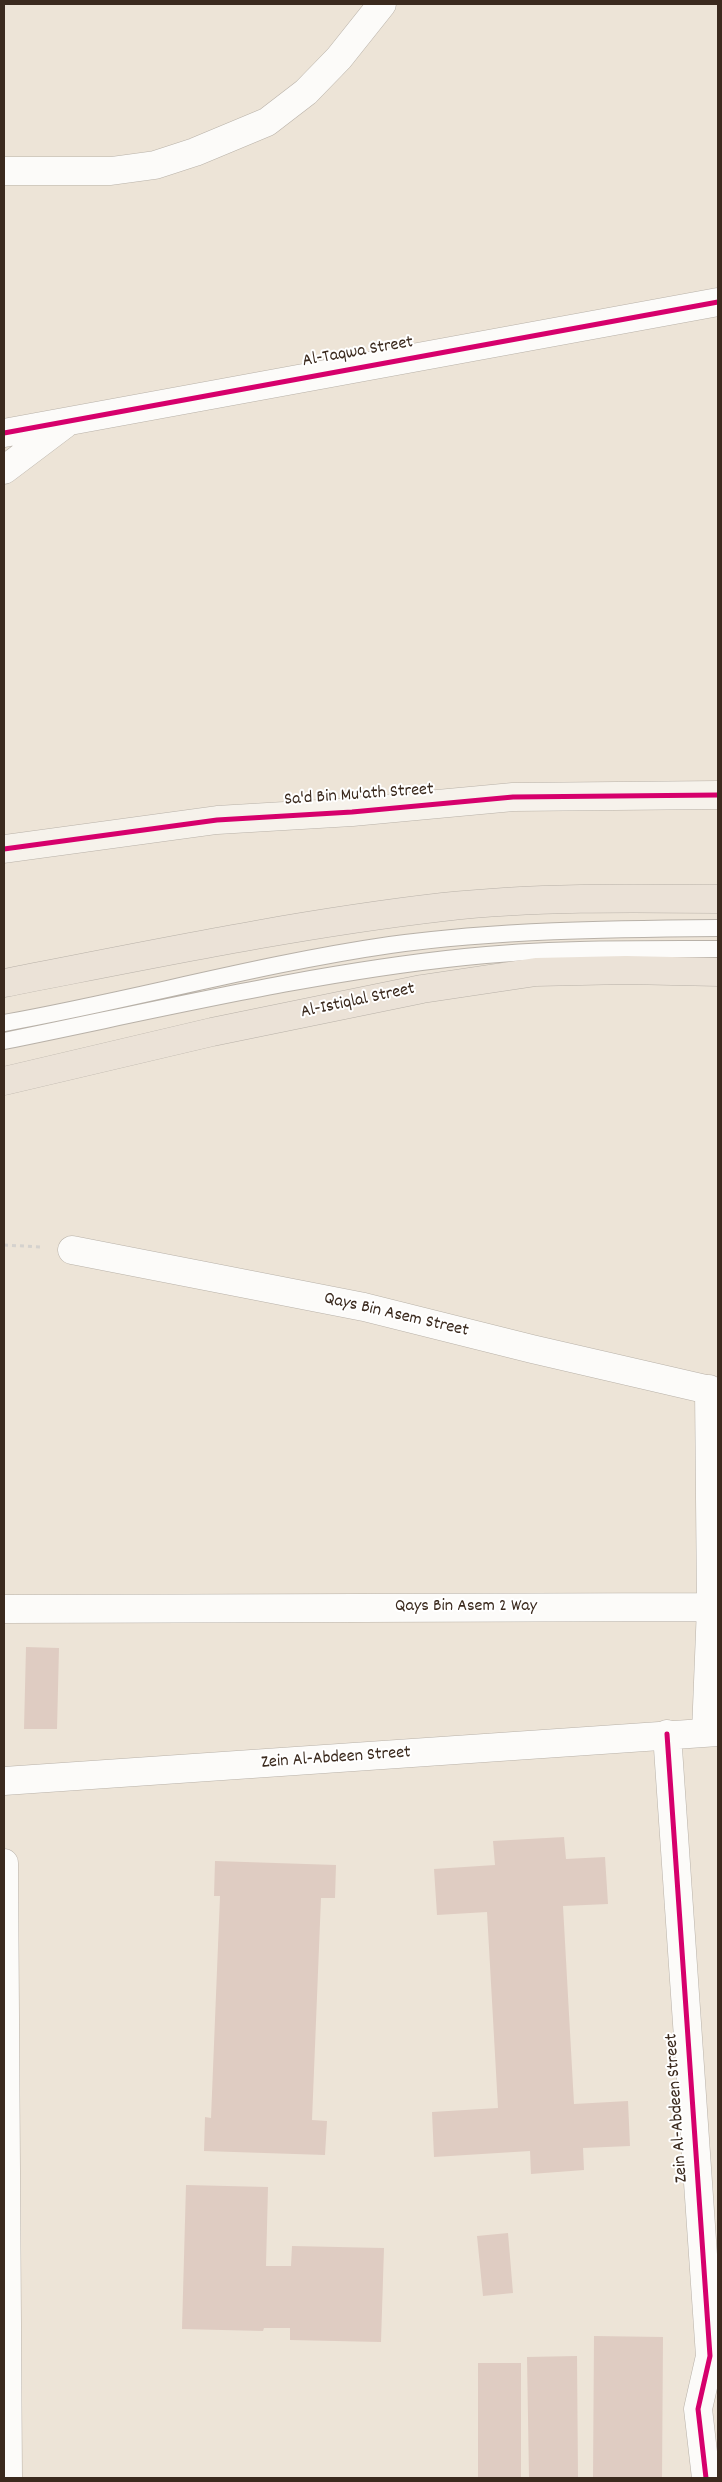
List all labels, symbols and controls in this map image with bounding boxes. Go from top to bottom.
street label: Al-Taqwa Street [301,333,415,373]
street label: Sa'd Bin Mu'ath Street [284,780,434,812]
street label: Al-Istiqlal Street [299,979,417,1025]
street label: Qays Bin Asem Street [322,1289,470,1343]
street label: Qays Bin Asem 2 Way [395,1597,537,1619]
street label: Zein Al-Abdeen Street [260,1743,412,1775]
street label: Zein Al-Abdeen Street [662,2032,694,2184]

